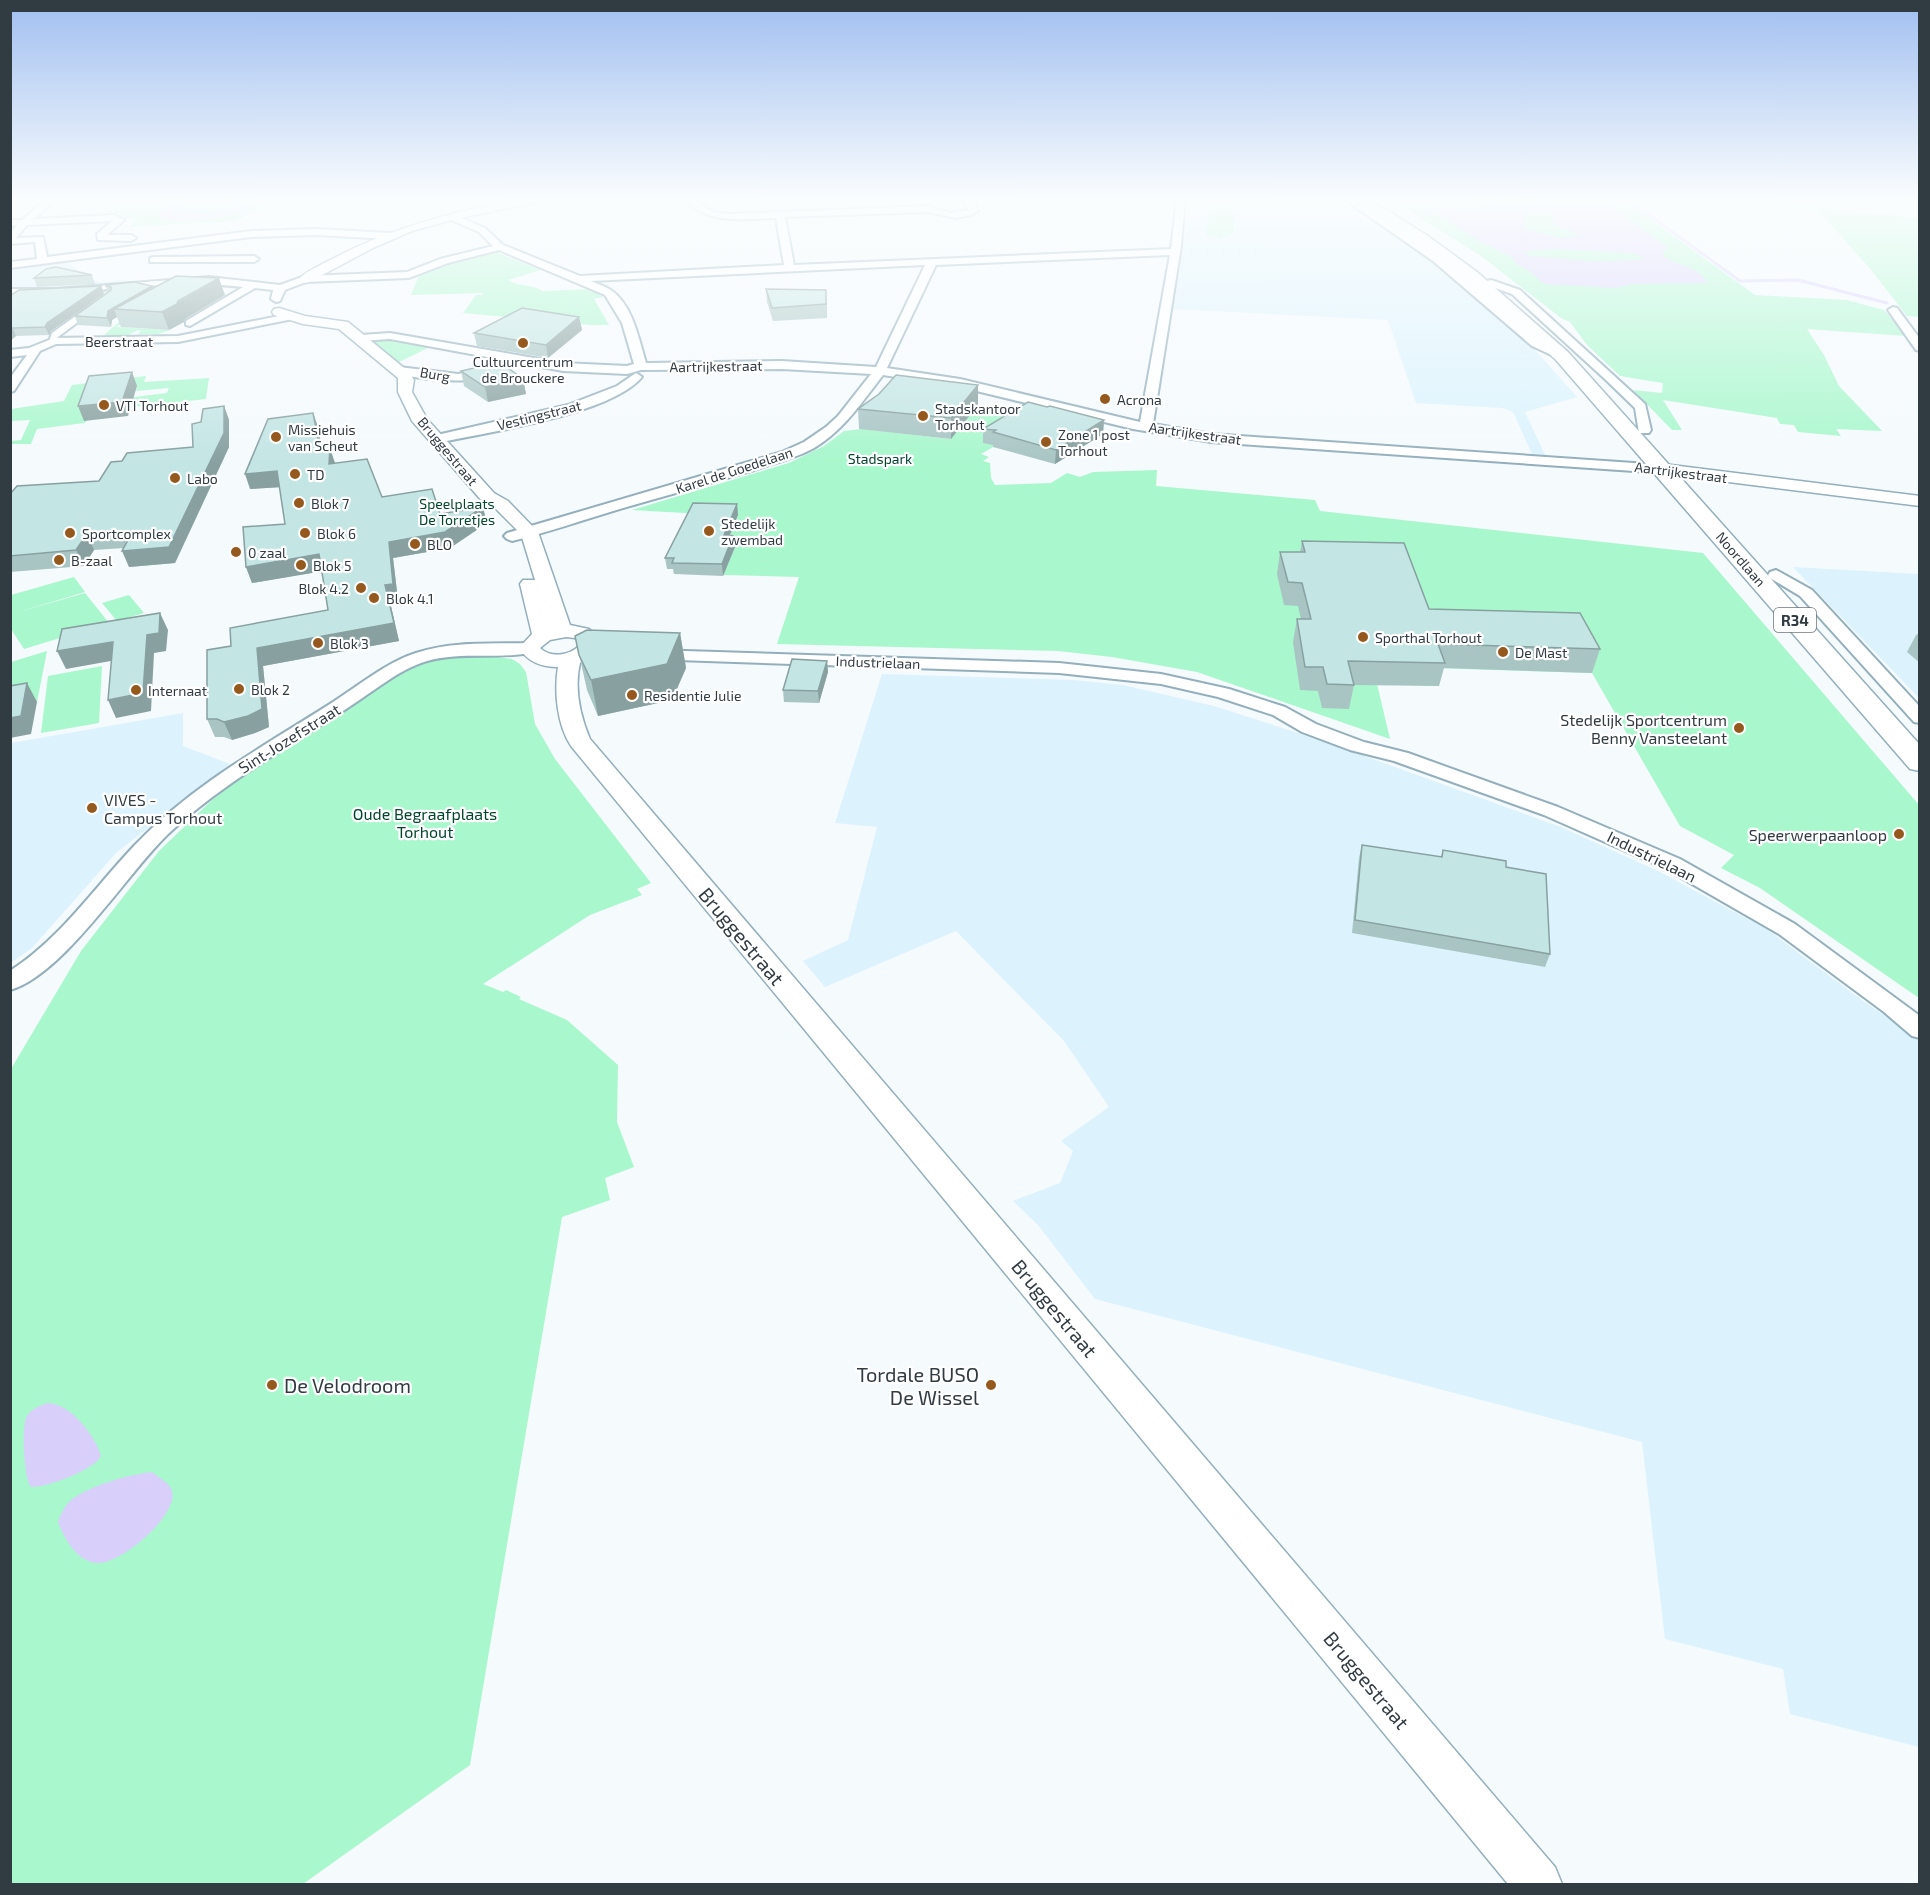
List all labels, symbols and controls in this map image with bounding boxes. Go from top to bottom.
street label: Beerstraat [85,333,153,350]
marker: Cultuurcentrum de Brouckere [516,336,530,350]
place label: Cultuurcentrum de Brouckere [473,353,573,386]
street label: Aartrijkestraat [669,357,763,375]
street label: Burg [419,363,451,385]
place label: Acrona [1117,391,1162,408]
marker: Acrona [1098,392,1112,406]
street label: Vestingstraat [495,396,583,434]
place label: VTI Torhout [116,397,189,414]
marker: VTI Torhout [97,398,111,412]
place label: Stadskantoor Torhout [935,400,1021,433]
marker: Stadskantoor Torhout [916,409,930,423]
street label: Bruggestraat [414,413,482,489]
street label: Aartrijkestraat [1148,418,1242,448]
place label: Missiehuis van Scheut [288,421,358,454]
place label: Zone 1 post Torhout [1058,426,1130,459]
marker: Missiehuis van Scheut [269,430,283,444]
marker: Zone 1 post Torhout [1039,435,1053,449]
street label: Karel de Goedelaan [673,443,795,497]
park label: Stadspark [848,450,912,467]
street label: Aartrijkestraat [1634,458,1728,486]
place label: TD [307,466,324,483]
marker: TD [288,467,302,481]
place label: Labo [187,470,218,487]
marker: Labo [168,471,182,485]
place label: Blok 7 [311,495,349,512]
park label: Speelplaats De Torretjes [419,495,495,528]
marker: Blok 7 [292,496,306,510]
place label: Stedelijk zwembad [721,515,783,548]
marker: Stedelijk zwembad [702,524,716,538]
place label: Sportcomplex [82,525,172,542]
place label: Blok 6 [317,525,356,542]
marker: Sportcomplex [63,526,77,540]
marker: Blok 6 [298,526,312,540]
street label: Noordlaan [1713,528,1769,590]
place label: BLO [427,536,452,553]
marker: BLO [408,537,422,551]
place label: 0 zaal [248,544,287,561]
marker: 0 zaal [229,545,243,559]
place label: B-zaal [71,552,113,569]
marker: B-zaal [52,553,66,567]
place label: Blok 5 [313,557,351,574]
marker: Blok 5 [294,558,308,572]
place label: Blok 4.2 [298,580,349,597]
marker: Blok 4.2 [354,581,368,595]
place label: Blok 4.1 [386,590,434,607]
marker: Blok 4.1 [367,591,381,605]
road number: R34 [1774,608,1816,632]
place label: Sporthal Torhout [1375,629,1482,646]
marker: Sporthal Torhout [1356,630,1370,644]
place label: Blok 3 [330,635,369,652]
marker: Blok 3 [311,636,325,650]
place label: De Mast [1515,644,1567,661]
marker: De Mast [1496,645,1510,659]
street label: Industrielaan [835,652,921,672]
place label: Blok 2 [251,681,290,698]
place label: Internaat [148,682,207,699]
marker: Blok 2 [232,682,246,696]
marker: Internaat [129,683,143,697]
place label: Residentie Julie [644,687,741,704]
marker: Residentie Julie [625,688,639,702]
street label: Sint-Jozefstraat [235,699,343,777]
place label: Stedelijk Sportcentrum Benny Vansteelant [1560,710,1727,747]
marker: Stedelijk Sportcentrum Benny Vansteelant [1732,721,1746,735]
place label: VIVES - Campus Torhout [104,790,222,827]
marker: VIVES - Campus Torhout [85,801,99,815]
park label: Oude Begraafplaats Torhout [353,804,497,841]
place label: Speerwerpaanloop [1749,825,1887,844]
street label: Industrielaan [1604,826,1700,886]
marker: Speerwerpaanloop [1892,827,1906,841]
street label: Bruggestraat [694,882,790,990]
street label: Bruggestraat [1007,1254,1103,1362]
place label: Tordale BUSO De Wissel [857,1362,979,1409]
place label: De Velodroom [284,1373,411,1397]
marker: De Velodroom [265,1378,279,1392]
marker: Tordale BUSO De Wissel [984,1378,998,1392]
street label: Bruggestraat [1319,1626,1415,1734]

